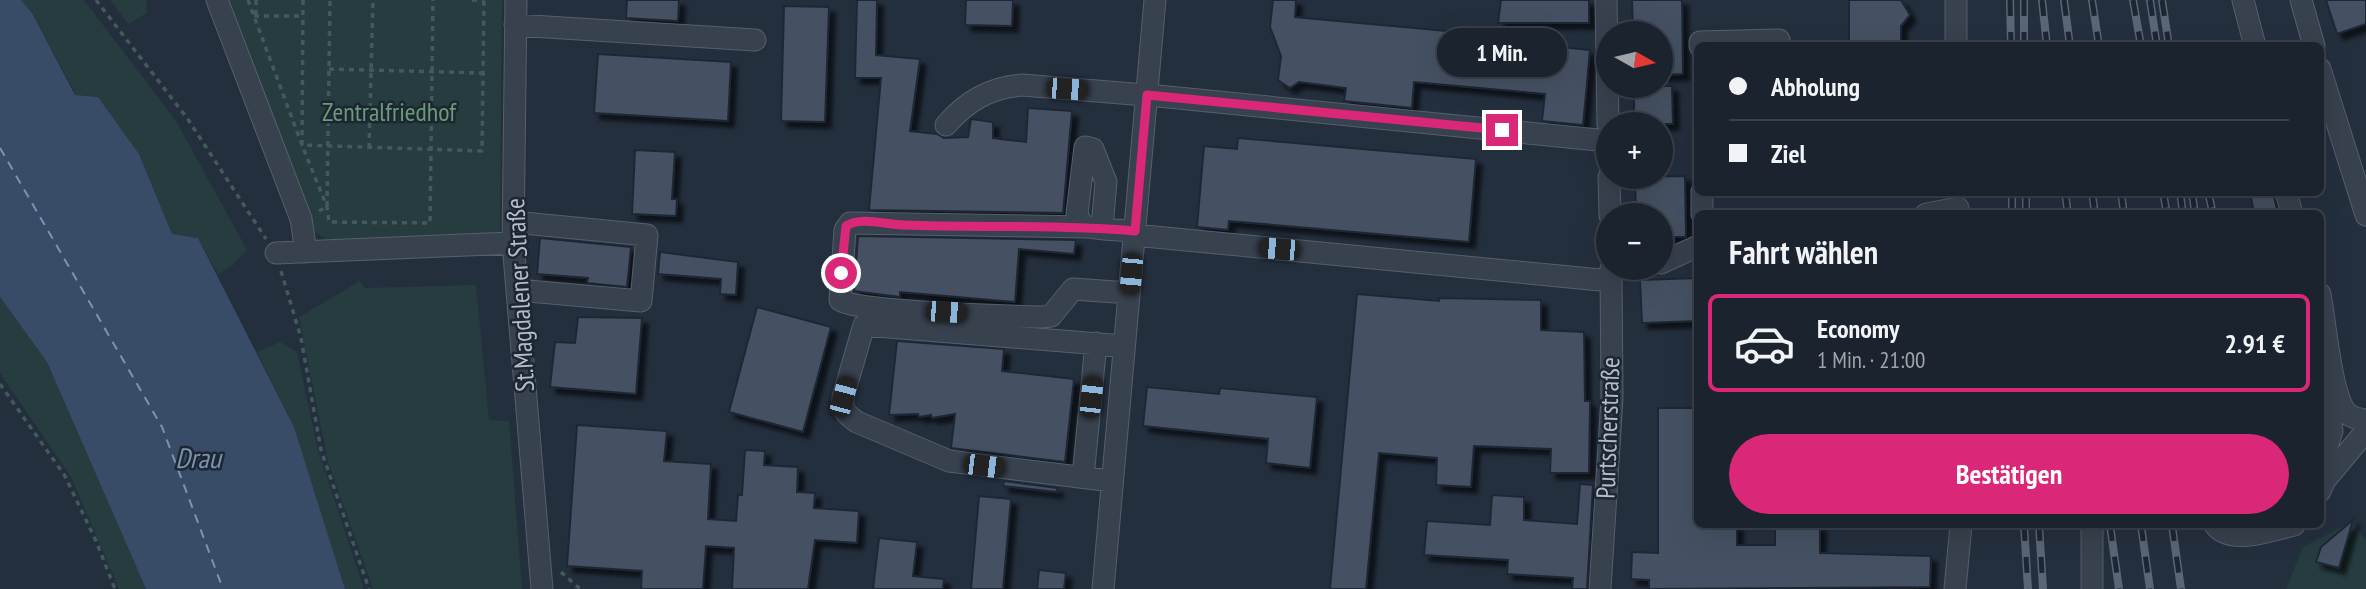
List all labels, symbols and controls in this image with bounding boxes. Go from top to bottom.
north arrow [1596,21,1673,98]
map controls [1596,21,1673,280]
callout: 1 Min. [1437,29,1567,78]
text: 1 Min. [1476,38,1528,67]
text: Abholung [1771,70,1860,103]
car [1046,77,1089,101]
park label: Zentralfriedhof [322,95,457,128]
button: + [1596,112,1673,189]
route end [1486,114,1518,146]
text: Ziel [1771,137,1806,170]
street label: St.Magdalener Straße [498,198,541,393]
button: − [1596,203,1673,280]
text: Fahrt wählen [1729,231,1878,273]
car [1258,237,1301,261]
car [1119,252,1144,296]
route start [825,257,857,289]
car [925,300,968,324]
icon: car [1733,312,1796,375]
text: Economy [1817,312,1899,345]
text: 2.91 € [2224,327,2285,360]
text: 1 Min. · 21:00 [1817,345,1925,374]
street label: Purtscherstraße [1589,357,1626,499]
car [828,374,859,420]
car [1079,375,1104,419]
button: Bestätigen [1729,434,2289,514]
water label: Drau [175,439,223,476]
car [962,453,1007,479]

